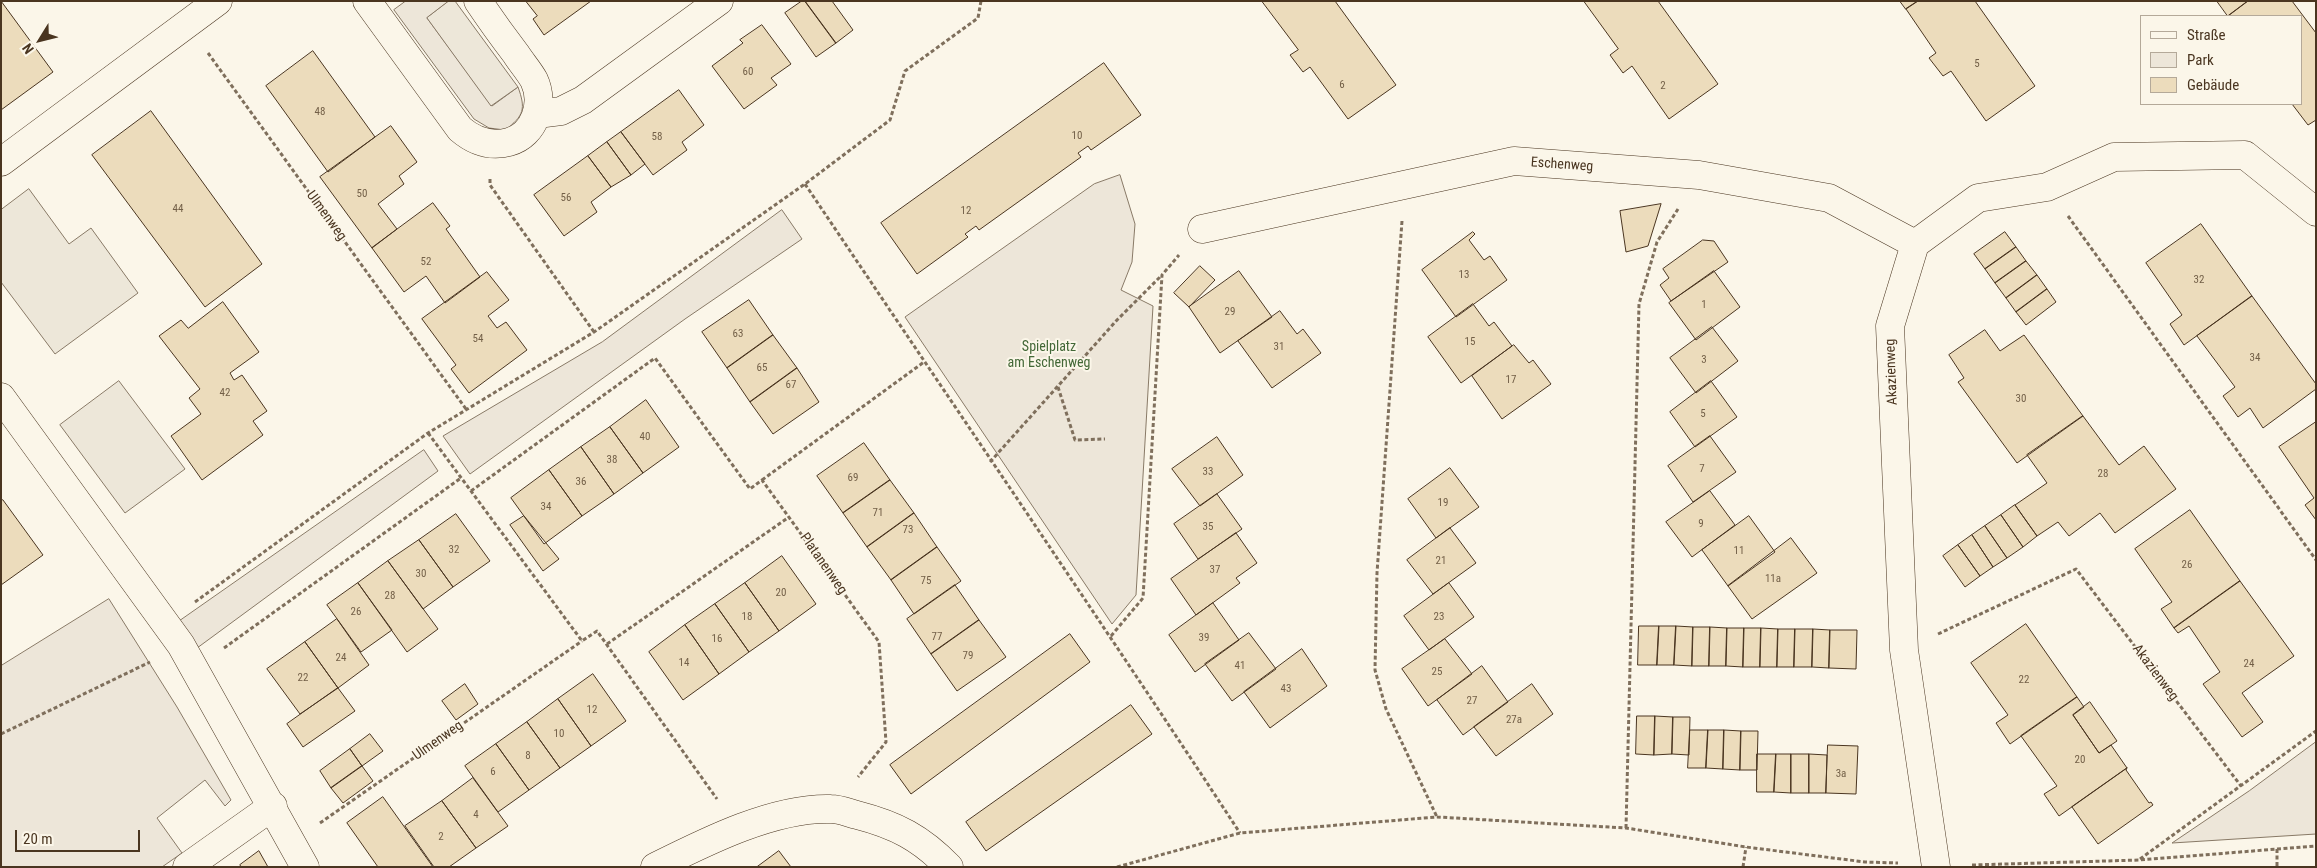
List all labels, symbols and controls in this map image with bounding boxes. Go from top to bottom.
north arrow [15,15,65,65]
legend [2140,15,2302,105]
text: Straße [2187,26,2226,44]
text: N [19,41,37,57]
text: Park [2187,51,2214,69]
house number: 5 [1974,57,1980,71]
house number: 60 [743,65,753,79]
text: Gebäude [2187,76,2239,94]
house number: 6 [1339,78,1345,92]
house number: 2 [1660,79,1666,93]
house number: 48 [315,105,325,119]
house number: 10 [1072,129,1082,143]
house number: 58 [652,130,662,144]
street label: Eschenweg [1530,154,1594,176]
house number: 50 [357,187,367,201]
street label: Ulmenweg [302,188,350,244]
house number: 56 [561,191,571,205]
house number: 44 [173,202,183,216]
house number: 12 [961,204,971,218]
house number: 52 [421,255,431,269]
house number: 13 [1459,268,1469,282]
house number: 32 [2194,273,2204,287]
house number: 1 [1701,298,1707,312]
house number: 29 [1225,305,1235,319]
house number: 63 [733,327,743,341]
house number: 54 [473,332,483,346]
house number: 15 [1465,335,1475,349]
park label: Spielplatz am Eschenweg [1008,339,1090,372]
street label: Akazienweg [1882,339,1902,405]
house number: 31 [1274,340,1284,354]
house number: 34 [2250,351,2260,365]
house number: 3 [1701,353,1707,367]
house number: 65 [757,361,767,375]
house number: 17 [1506,373,1516,387]
house number: 67 [786,378,796,392]
house number: 42 [220,386,230,400]
house number: 30 [2016,392,2026,406]
house number: 5 [1700,407,1706,421]
house number: 40 [640,430,650,444]
house number: 38 [607,453,617,467]
house number: 7 [1699,462,1705,476]
house number: 33 [1203,465,1213,479]
house number: 28 [2098,467,2108,481]
house number: 69 [848,471,858,485]
house number: 36 [576,475,586,489]
house number: 19 [1438,496,1448,510]
house number: 34 [541,500,551,514]
house number: 71 [873,506,883,520]
house number: 9 [1698,517,1704,531]
house number: 35 [1203,520,1213,534]
house number: 73 [903,523,913,537]
street label: Platanenweg [796,530,850,598]
house number: 32 [449,543,459,557]
house number: 11 [1734,544,1744,558]
house number: 21 [1436,554,1446,568]
house number: 26 [2182,558,2192,572]
house number: 37 [1210,563,1220,577]
house number: 30 [416,567,426,581]
house number: 11a [1765,572,1781,586]
house number: 75 [921,574,931,588]
house number: 20 [776,586,786,600]
house number: 28 [385,589,395,603]
house number: 26 [351,605,361,619]
house number: 18 [742,610,752,624]
house number: 23 [1434,610,1444,624]
house number: 77 [932,630,942,644]
house number: 39 [1199,631,1209,645]
house number: 16 [712,632,722,646]
street label: Akazienweg [2128,641,2182,705]
house number: 79 [963,649,973,663]
house number: 24 [336,651,346,665]
house number: 14 [679,656,689,670]
house number: 24 [2244,657,2254,671]
house number: 41 [1235,659,1245,673]
house number: 25 [1432,665,1442,679]
house number: 22 [298,671,308,685]
house number: 22 [2019,673,2029,687]
house number: 43 [1281,682,1291,696]
house number: 27 [1467,694,1477,708]
house number: 12 [587,703,597,717]
house number: 27a [1506,713,1522,727]
street label: Ulmenweg [410,718,466,764]
house number: 10 [554,727,564,741]
house number: 8 [525,749,531,763]
house number: 20 [2075,753,2085,767]
house number: 6 [490,765,496,779]
house number: 3a [1836,767,1846,781]
house number: 4 [473,808,479,822]
scale bar [18,820,142,852]
text: 20 m [23,830,53,848]
house number: 2 [438,830,444,844]

